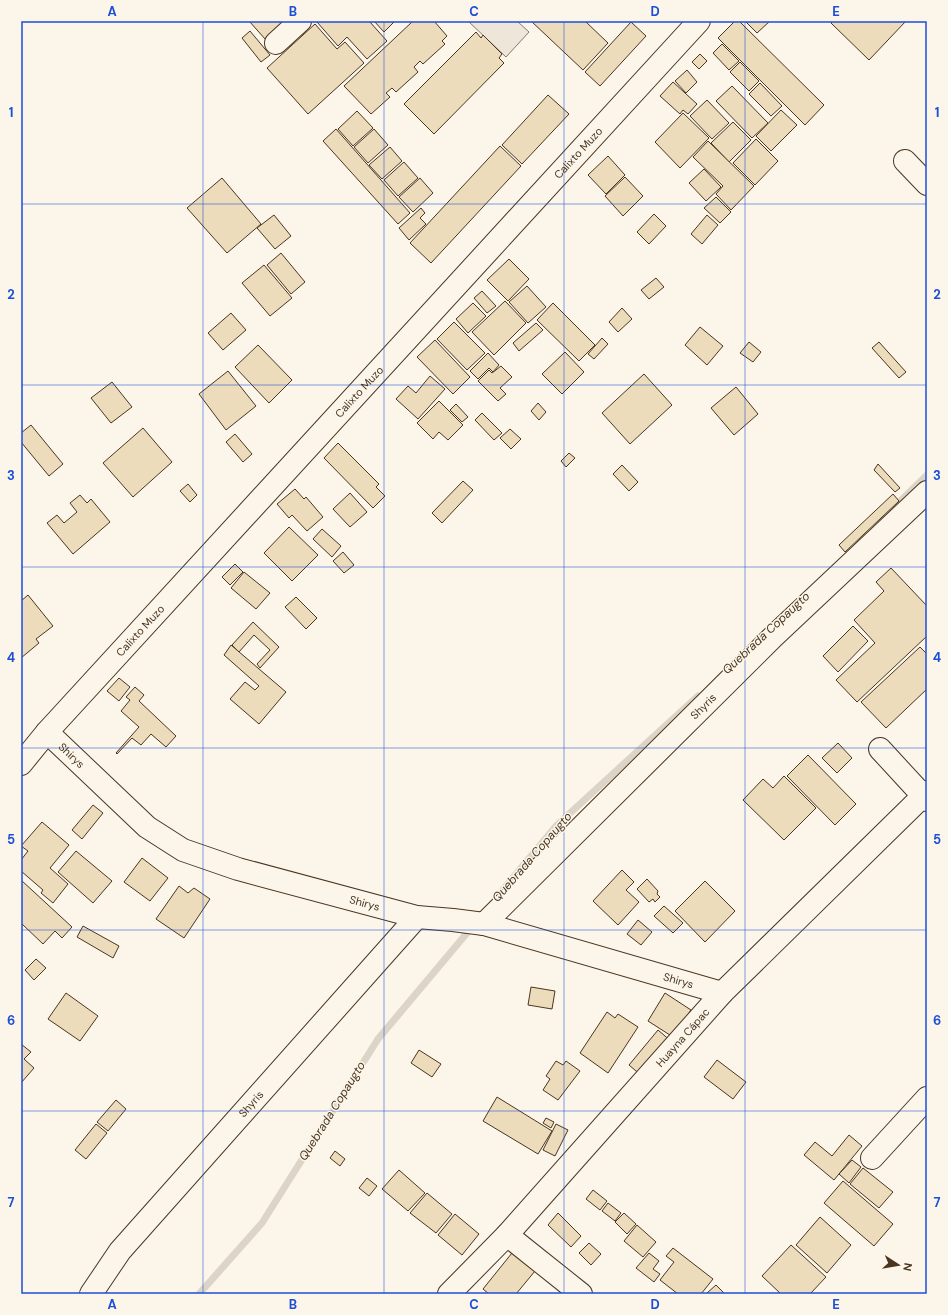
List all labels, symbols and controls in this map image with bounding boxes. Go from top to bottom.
text: A [107,3,117,20]
text: B [289,3,297,20]
text: C [469,3,479,20]
text: D [650,3,660,20]
text: E [832,3,840,20]
text: 1 [9,104,13,121]
text: 1 [935,104,939,121]
street label: Calixto Muzo [551,124,605,182]
text: 2 [7,286,15,303]
text: 2 [933,286,941,303]
street label: Calixto Muzo [332,363,386,420]
text: 3 [7,467,15,484]
text: 3 [933,467,941,484]
water label: Quebrada Copaugto [719,588,813,678]
street label: Calixto Muzo [113,602,167,659]
text: 4 [7,649,15,666]
text: 4 [933,649,941,666]
street label: Shyris [687,690,719,722]
street label: Shirys [56,740,88,771]
water label: Quebrada Copaugto [489,809,575,905]
text: 5 [7,831,15,848]
text: 5 [933,831,941,848]
street label: Shirys [348,892,381,914]
street label: Shirys [662,969,695,991]
street label: Huayna Cápac [653,1005,712,1070]
text: 6 [7,1012,15,1029]
text: 6 [933,1012,941,1029]
water label: Quebrada Copaugto [295,1058,369,1164]
street label: Shyris [235,1087,267,1120]
text: 7 [8,1194,15,1211]
text: 7 [934,1194,941,1211]
north arrow [878,1245,918,1285]
text: N [900,1262,915,1272]
text: A [107,1296,117,1313]
text: B [289,1296,297,1313]
text: C [469,1296,479,1313]
text: D [650,1296,660,1313]
text: E [832,1296,840,1313]

